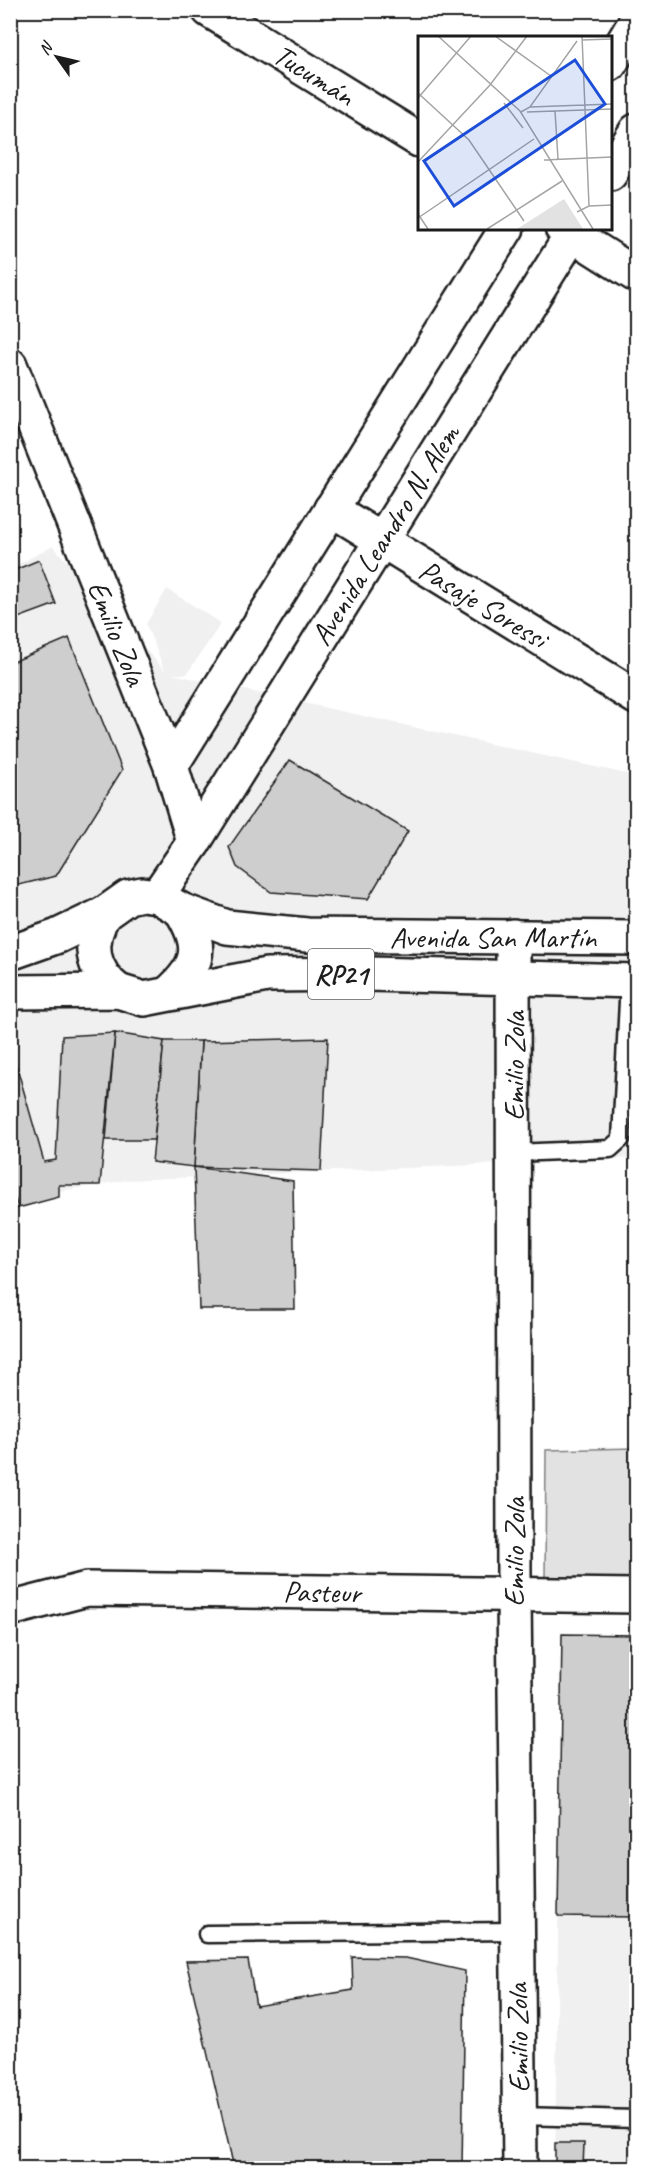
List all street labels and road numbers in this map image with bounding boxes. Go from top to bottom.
street label: Tucumán [266,35,363,115]
street label: Avenida Leandro N. Alem [302,416,469,652]
street label: Pasaje Soressi [412,551,557,659]
street label: Emilio Zola [79,575,156,693]
street label: Avenida San Martín [390,918,598,956]
road number: RP21 [308,949,374,999]
street label: Emilio Zola [495,1009,533,1121]
street label: Emilio Zola [495,1495,533,1607]
street label: Pasteur [283,1572,363,1612]
street label: Emilio Zola [498,1981,538,2093]

